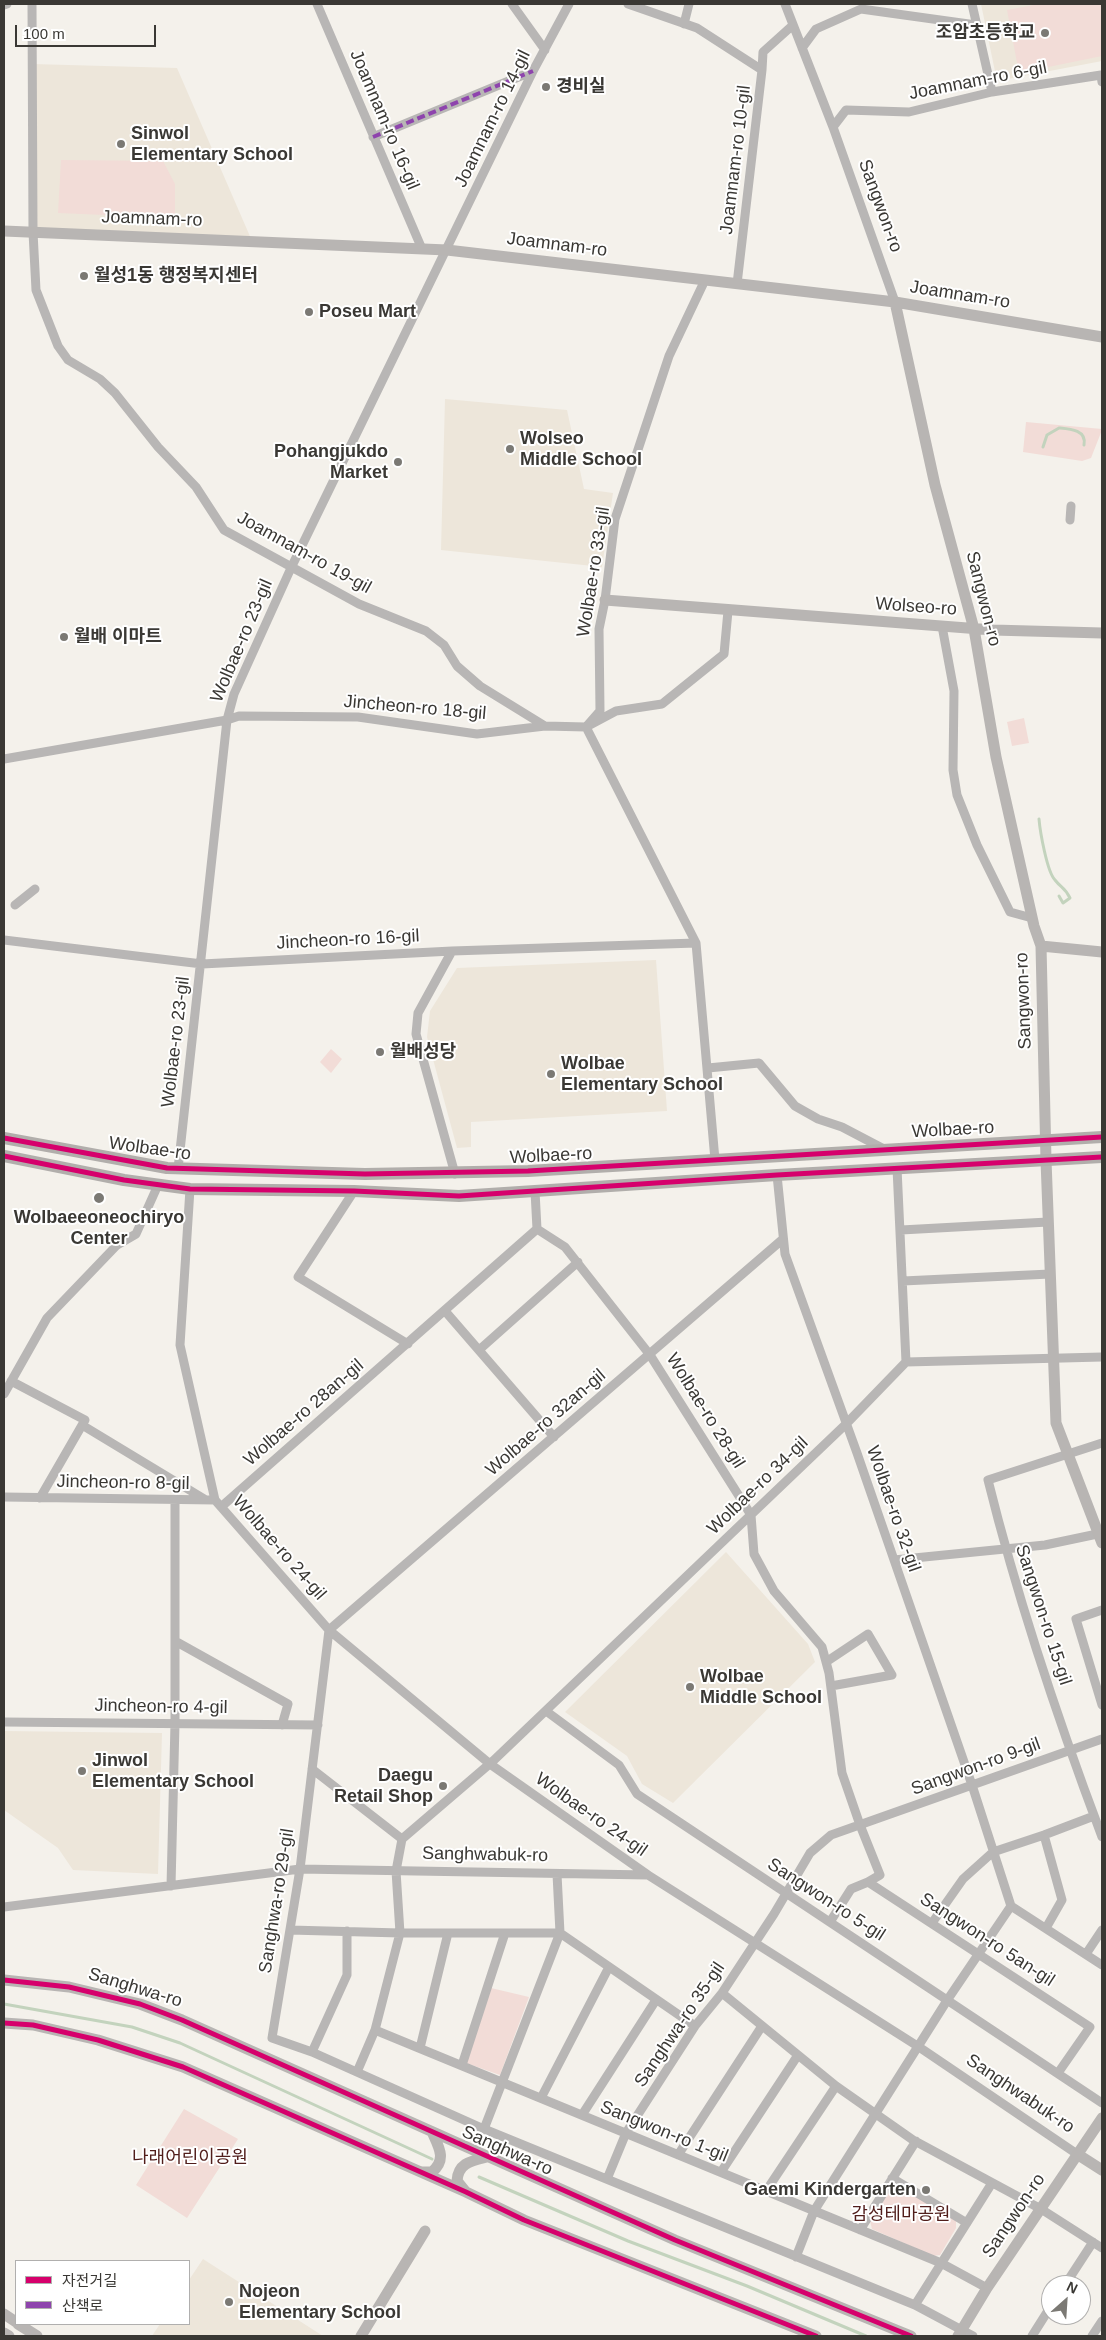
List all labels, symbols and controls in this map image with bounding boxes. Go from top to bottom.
scale bar [18,15,159,47]
place label: 조암초등학교 [936,22,1035,44]
text: 100 m [23,25,65,42]
marker: 조암초등학교 [1039,27,1051,39]
street label: Joamnam-ro 16-gil [345,47,423,193]
street label: Joamnam-ro 14-gil [450,47,536,191]
street label: Joamnam-ro 6-gil [907,57,1049,105]
place label: 경비실 [556,76,606,98]
marker: 경비실 [540,81,552,93]
street label: Joamnam-ro 10-gil [716,84,756,236]
place label: Sinwol Elementary School [131,123,293,166]
marker: Sinwol Elementary School [115,138,127,150]
street label: Sangwon-ro [853,157,907,255]
street label: Joamnam-ro [101,206,203,232]
street label: Joamnam-ro [506,228,608,262]
place label: 월성1동 행정복지센터 [94,265,258,287]
marker: 월성1동 행정복지센터 [78,270,90,282]
street label: Joamnam-ro [908,276,1012,314]
place label: Poseu Mart [319,301,416,323]
marker: Poseu Mart [303,306,315,318]
place label: Wolseo Middle School [520,428,642,470]
place label: Pohangjukdo Market [274,441,388,484]
marker: Wolseo Middle School [504,443,516,455]
marker: Pohangjukdo Market [392,456,404,468]
street label: Wolbae-ro 33-gil [573,505,615,639]
street label: Joamnam-ro 19-gil [233,507,375,599]
street label: Sangwon-ro [961,549,1005,649]
street label: Wolbae-ro 23-gil [206,576,278,706]
street label: Wolseo-ro [874,593,958,621]
place label: 월배 이마트 [74,626,162,648]
marker: 월배 이마트 [58,631,70,643]
street label: Jincheon-ro 18-gil [343,691,487,725]
street label: Jincheon-ro 16-gil [276,925,420,955]
street label: Sangwon-ro [1012,952,1036,1050]
street label: Wolbae-ro 23-gil [157,975,195,1109]
place label: 월배성당 [390,1041,456,1063]
marker: 월배성당 [374,1046,386,1058]
place label: Wolbae Elementary School [561,1053,723,1096]
marker: Wolbae Elementary School [545,1068,557,1080]
street label: Wolbae-ro [911,1117,995,1143]
street label: Wolbae-ro [108,1133,192,1165]
street label: Wolbae-ro [509,1143,593,1169]
marker: Wolbaeeoneochiryo Center [92,1191,106,1205]
place label: Wolbaeeoneochiryo Center [14,1207,184,1250]
street label: Wolbae-ro 28-gil [661,1349,749,1473]
street label: Wolbae-ro 28an-gil [240,1355,368,1471]
street label: Wolbae-ro 32an-gil [482,1365,610,1481]
street label: Wolbae-ro 34-gil [703,1432,813,1540]
street label: Wolbae-ro 32-gil [861,1443,925,1575]
street label: Jincheon-ro 8-gil [56,1471,190,1495]
street label: Wolbae-ro 24-gil [228,1491,330,1605]
street label: Sangwon-ro 15-gil [1010,1542,1076,1688]
place label: Wolbae Middle School [700,1666,822,1708]
marker: Wolbae Middle School [684,1681,696,1693]
street label: Jincheon-ro 4-gil [94,1695,228,1719]
street label: Sangwon-ro 9-gil [908,1734,1044,1800]
place label: Jinwol Elementary School [92,1750,254,1792]
marker: Jinwol Elementary School [76,1765,88,1777]
place label: Daegu Retail Shop [334,1765,433,1808]
street label: Wolbae-ro 24-gil [531,1768,651,1862]
marker: Daegu Retail Shop [437,1780,449,1792]
street label: Sanghwa-ro 29-gil [255,1827,299,1975]
street label: Sanghwabuk-ro [422,1843,548,1867]
street label: Sangwon-ro 5-gil [763,1854,889,1946]
street label: Sangwon-ro 5an-gil [916,1888,1058,1992]
street label: Sanghwa-ro 35-gil [630,1958,730,2092]
street label: Sanghwa-ro [85,1963,185,2013]
street label: Sanghwabuk-ro [962,2050,1078,2138]
street label: Sangwon-ro 1-gil [597,2096,731,2168]
street label: Sanghwa-ro [458,2121,556,2181]
park label: 나래어린이공원 [132,2147,248,2169]
street label: Sangwon-ro [978,2170,1050,2262]
place label: Gaemi Kindergarten [744,2179,916,2201]
marker: Gaemi Kindergarten [920,2184,932,2196]
park label: 감성테마공원 [851,2204,951,2226]
legend [15,2260,190,2325]
text: 자전거길 [62,2272,117,2289]
north arrow [1041,2275,1091,2325]
text: N [1064,2278,1080,2297]
place label: Nojeon Elementary School [239,2281,401,2324]
marker: Nojeon Elementary School [223,2296,235,2308]
text: 산책로 [62,2297,103,2314]

